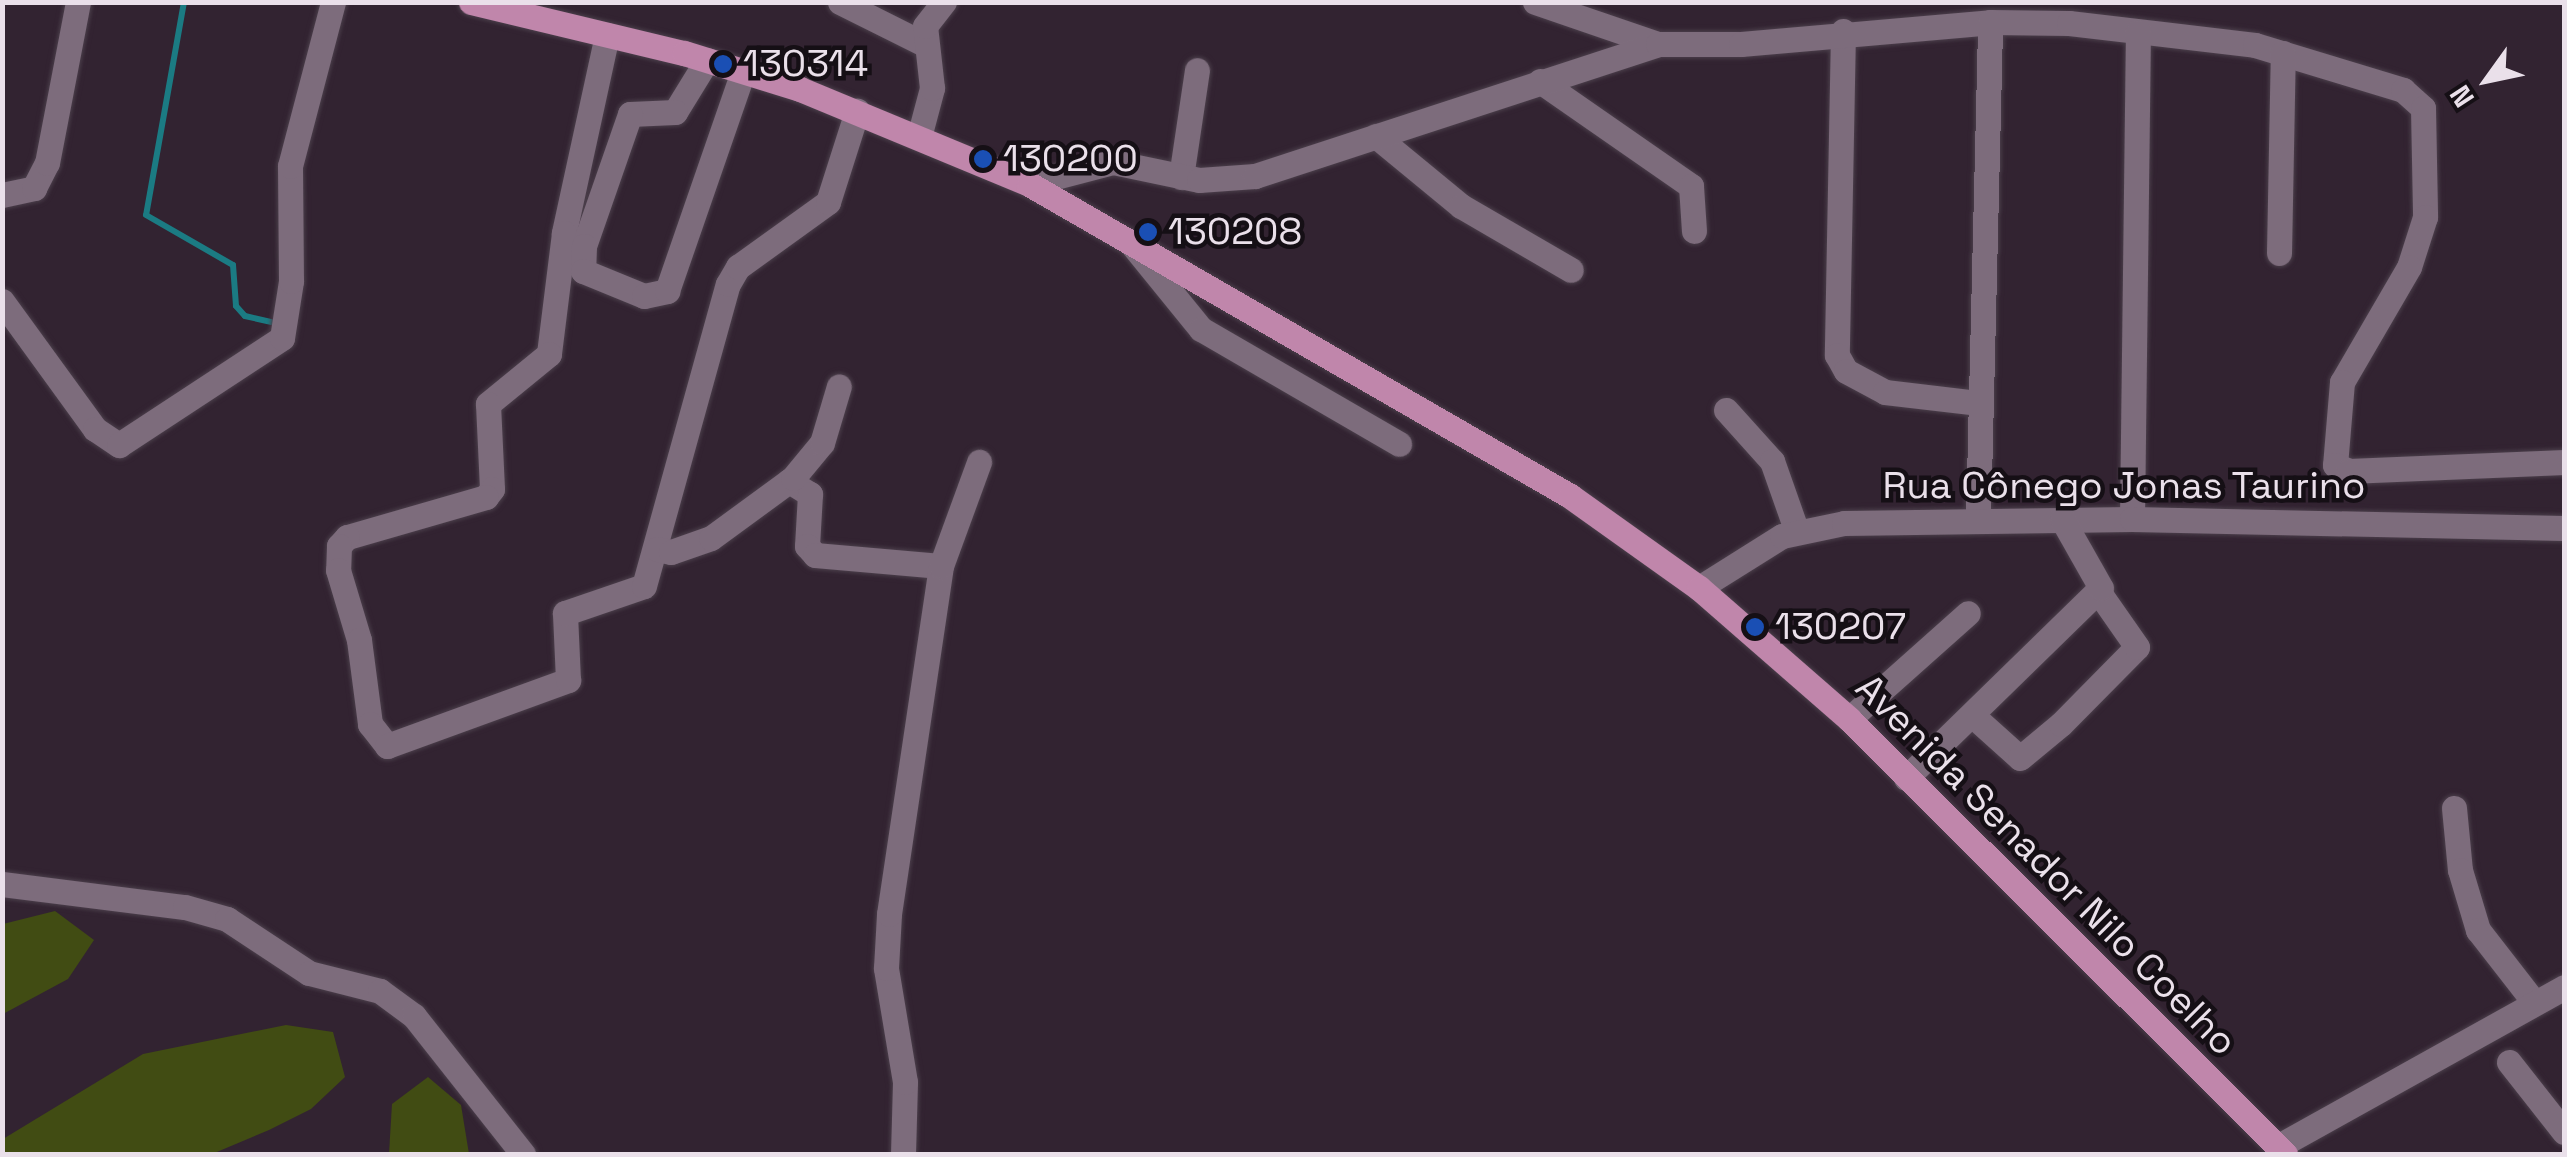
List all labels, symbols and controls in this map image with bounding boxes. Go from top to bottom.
north arrow [2437,30,2537,130]
place label: 130314 [743,41,868,87]
marker: 130314 [712,53,734,75]
text: N [2442,79,2482,114]
place label: 130200 [1003,136,1138,182]
marker: 130200 [972,148,994,170]
place label: 130208 [1168,209,1302,255]
marker: 130208 [1137,221,1159,243]
street label: Rua Cônego Jonas Taurino [1882,463,2366,509]
place label: 130207 [1775,604,1906,650]
marker: 130207 [1744,616,1766,638]
street label: Avenida Senador Nilo Coelho [1846,665,2246,1065]

